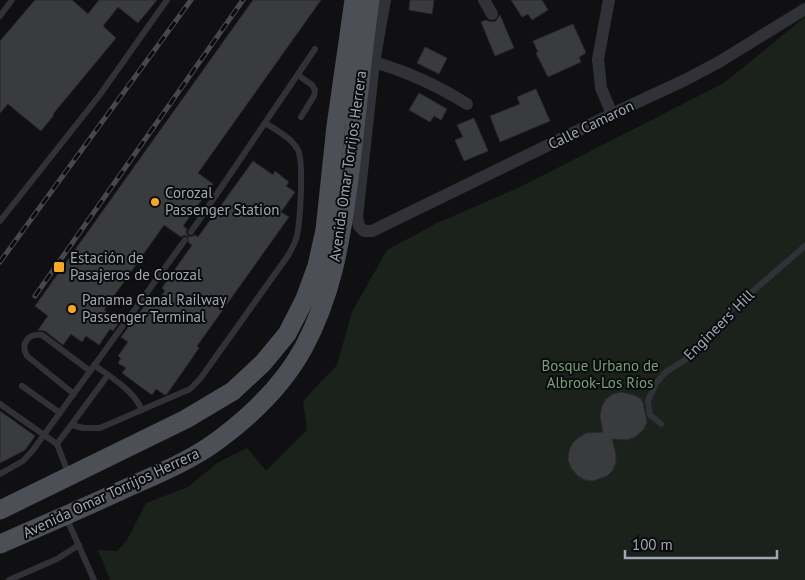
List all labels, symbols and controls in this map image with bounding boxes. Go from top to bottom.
street label: Avenida Omar Torrijos Herrera [325,69,370,262]
street label: Calle Camaron [545,96,637,153]
place label: Corozal Passenger Station [165,183,279,219]
marker: Corozal Passenger Station [149,196,161,208]
place label: Estación de Pasajeros de Corozal [70,248,202,284]
marker: Estación de Pasajeros de Corozal [52,260,66,274]
street label: Engineers' Hill [679,285,758,364]
place label: Panama Canal Railway Passenger Terminal [82,290,226,326]
marker: Panama Canal Railway Passenger Terminal [66,303,78,315]
park label: Bosque Urbano de Albrook-Los Ríos [541,356,659,392]
street label: Avenida Omar Torrijos Herrera [20,443,202,542]
scale bar [625,528,778,560]
text: 100 m [632,535,673,554]

